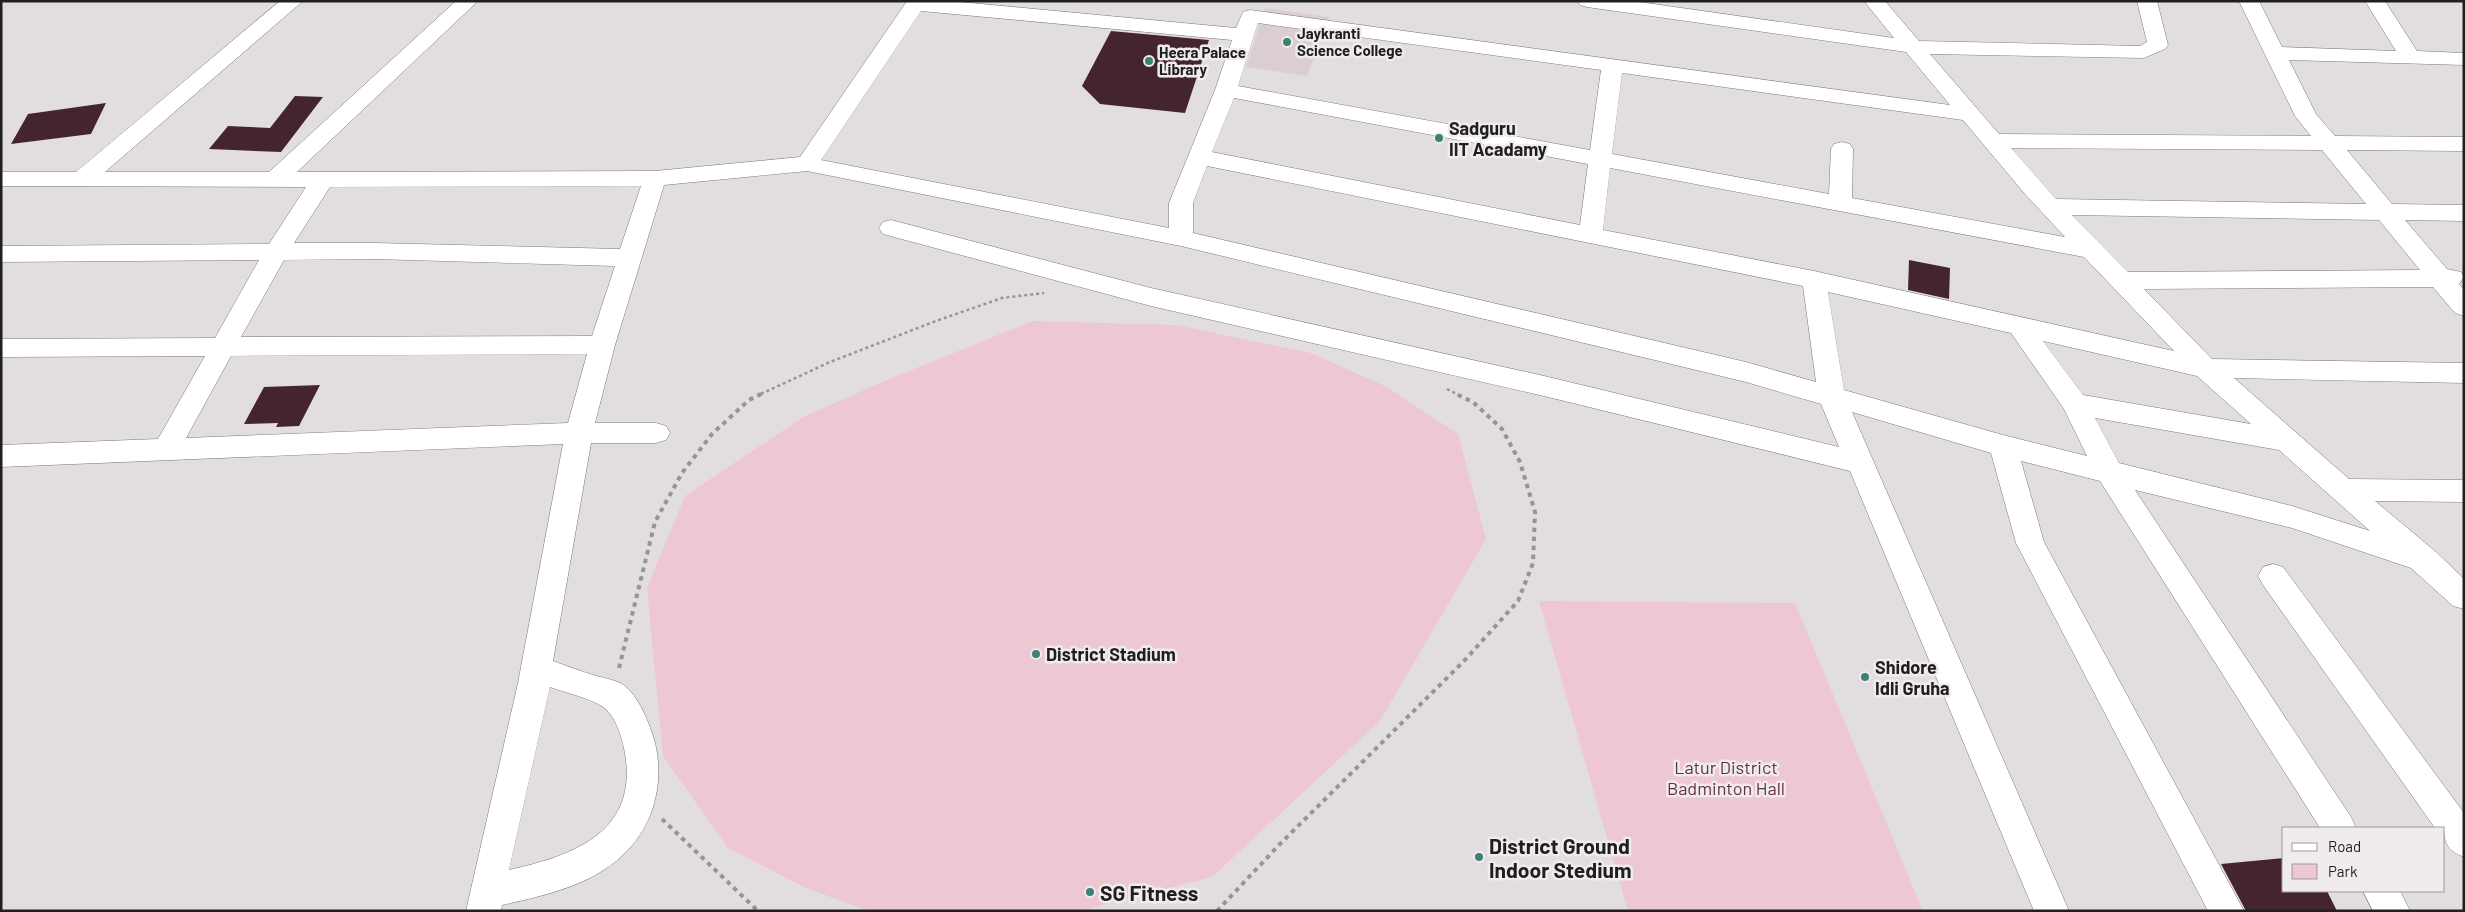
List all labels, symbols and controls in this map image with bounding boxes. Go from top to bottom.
place label: Jaykranti Science College [1297,24,1403,59]
marker: Jaykranti Science College [1281,36,1293,48]
place label: Heera Palace Library [1159,43,1246,78]
marker: Heera Palace Library [1143,55,1155,67]
place label: Sadguru IIT Acadamy [1449,117,1547,160]
marker: Sadguru IIT Acadamy [1433,132,1445,144]
place label: District Stadium [1046,643,1176,665]
marker: District Stadium [1030,648,1042,660]
place label: Shidore Idli Gruha [1875,656,1950,699]
marker: Shidore Idli Gruha [1859,671,1871,683]
park label: Latur District Badminton Hall [1667,756,1785,799]
legend [2282,827,2445,892]
place label: District Ground Indoor Stedium [1489,833,1632,882]
text: Road [2328,837,2361,855]
marker: District Ground Indoor Stedium [1473,851,1485,863]
text: Park [2328,862,2358,880]
place label: SG Fitness [1100,880,1198,905]
marker: SG Fitness [1084,886,1096,898]

